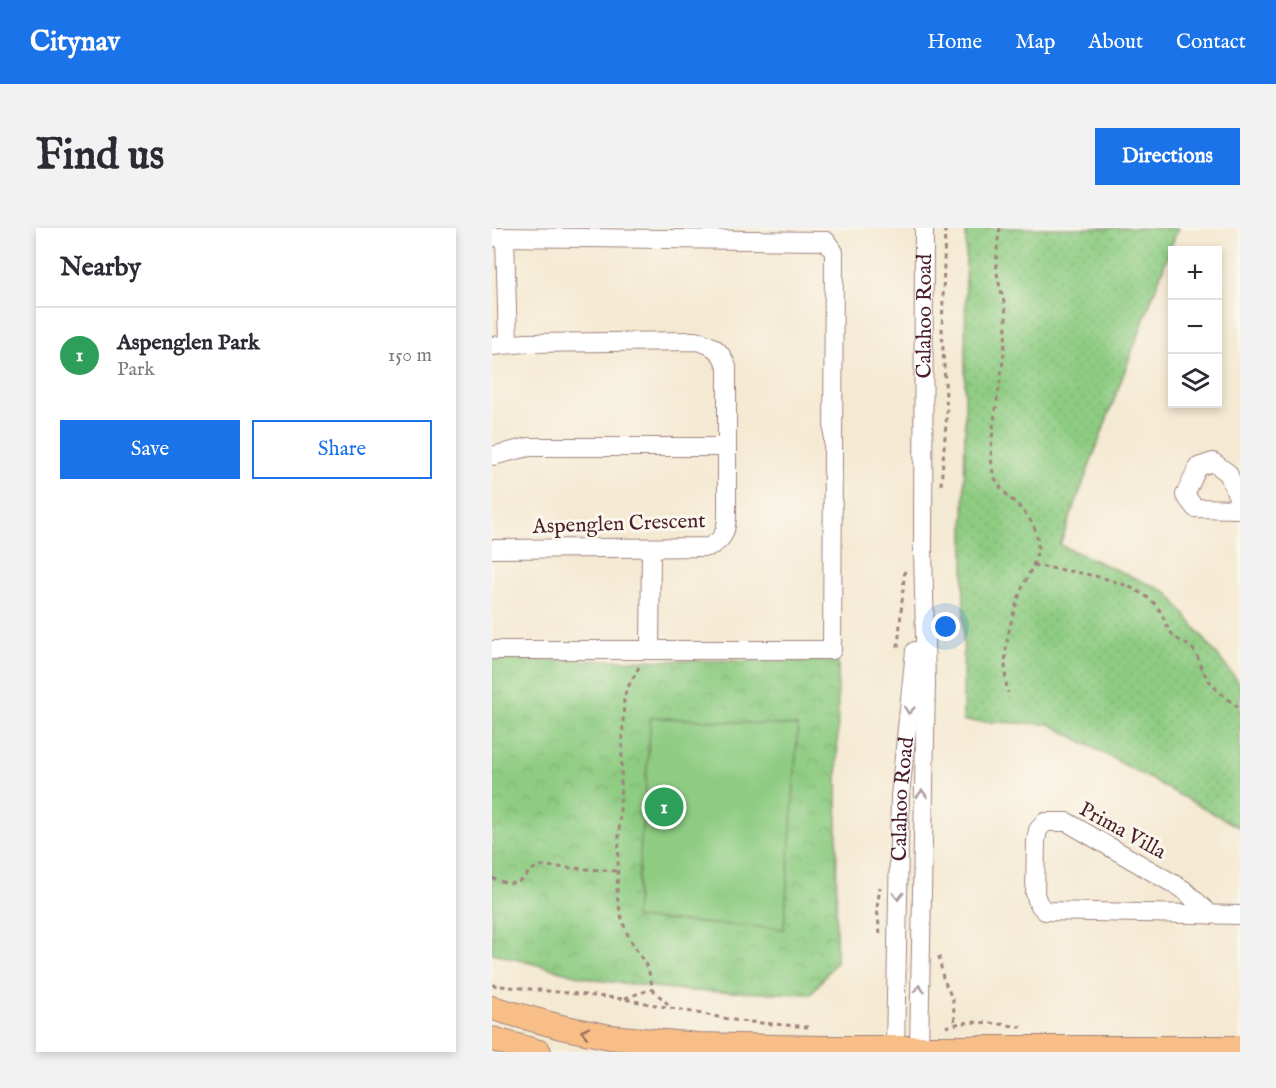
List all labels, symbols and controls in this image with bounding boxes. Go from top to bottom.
text: Citynav [30,25,120,60]
text: Home [927,29,982,56]
text: Map [1015,29,1055,56]
text: About [1088,29,1143,56]
text: Contact [1176,29,1246,56]
button: Directions [1095,128,1240,185]
text: Find us [36,130,164,183]
map controls [1168,246,1222,408]
button: + [1168,246,1222,300]
text: Nearby [60,251,141,284]
street label: Calahoo Road [912,253,939,379]
button: − [1168,300,1222,354]
text: Aspenglen Park [117,329,260,357]
text: 1 [76,343,83,368]
text: 150 m [388,343,432,368]
button: layers [1168,354,1222,408]
text: Park [117,357,155,382]
button: Save [60,420,240,479]
button: Share [252,420,432,479]
street label: Aspenglen Crescent [531,508,706,541]
your location [931,612,960,641]
one-way arrow [904,706,916,715]
street label: Calahoo Road [887,735,921,862]
pin: 1 [644,784,684,830]
one-way arrow [916,790,929,799]
street label: Prima Villa [1074,796,1171,867]
one-way arrow [892,892,905,901]
one-way arrow [913,985,925,994]
one-way arrow [581,1026,591,1039]

